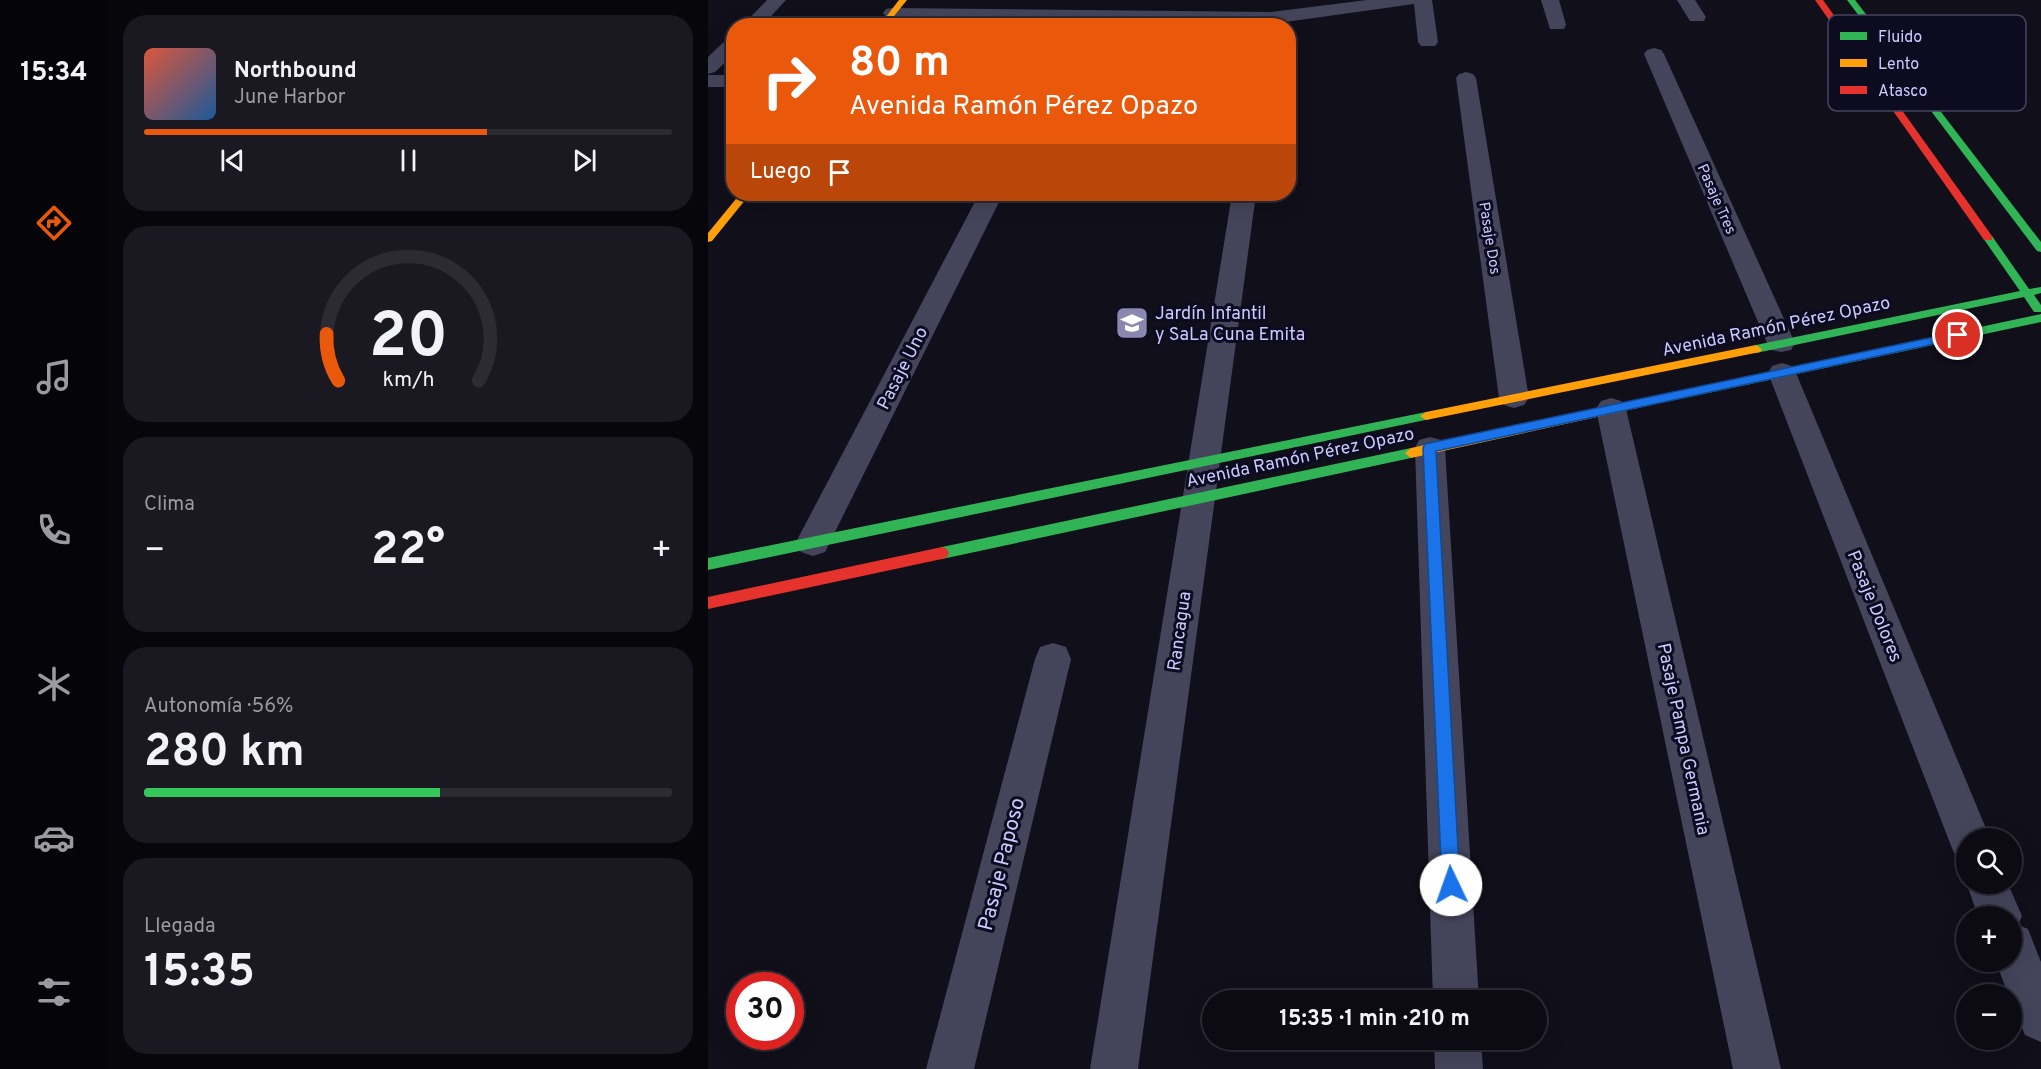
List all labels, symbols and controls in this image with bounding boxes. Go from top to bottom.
legend [1828,15,2026,111]
text: Fluido [1878,28,1922,48]
text: 80 m [849,38,950,91]
icon: right [750,42,828,120]
text: Lento [1878,55,1919,75]
text: 15:34 [20,56,88,90]
text: Northbound [234,58,357,85]
text: Atasco [1878,82,1927,102]
text: June Harbor [234,85,346,111]
text: Avenida Ramón Pérez Opazo [849,90,1198,124]
icon: previous [216,144,249,177]
icon: pause [392,144,425,177]
icon: next [568,144,601,177]
icon: arrive [823,156,856,189]
text: Luego [750,159,811,186]
street label: Pasaje Tres [1692,162,1740,238]
street label: Pasaje Dos [1473,201,1504,276]
icon: directions [33,202,75,244]
street label: Avenida Ramón Pérez Opazo [1660,292,1893,363]
text: 20 [368,300,448,379]
place label: Jardín Infantil y SaLa Cuna Emita [1155,303,1305,347]
school or university icon: Jardín Infantil y SaLa Cuna Emita [1114,305,1150,341]
pin [1932,309,1983,360]
icon: arrive [1941,318,1974,351]
street label: Pasaje Uno [873,323,934,414]
icon: music [33,356,75,398]
text: km/h [382,367,434,394]
street label: Avenida Ramón Pérez Opazo [1184,423,1417,494]
text: Clima [144,492,195,518]
icon: phone [33,509,75,551]
text: 22° [371,523,445,580]
text: − [144,531,165,573]
text: + [651,531,672,573]
street label: Pasaje Dolores [1841,547,1906,666]
street label: Rancagua [1164,590,1197,673]
street label: Pasaje Pampa Germania [1651,641,1714,837]
icon: climate [33,663,75,705]
text: Autonomía · 56% [144,694,293,720]
text: 280 km [144,725,305,782]
street label: Pasaje Paposo [973,795,1032,934]
icon: car [33,817,75,859]
map controls [1956,828,2022,1050]
button: search [1956,828,2022,894]
position arrow [1419,853,1483,917]
button: + [1956,906,2022,972]
text: Llegada [144,914,216,940]
text: 15:35 [144,945,255,1002]
icon: filters [33,971,75,1013]
speed limit sign: 30 [726,972,804,1050]
button: − [1956,984,2022,1050]
text: 15:35 · 1 min · 210 m [1279,1006,1470,1033]

